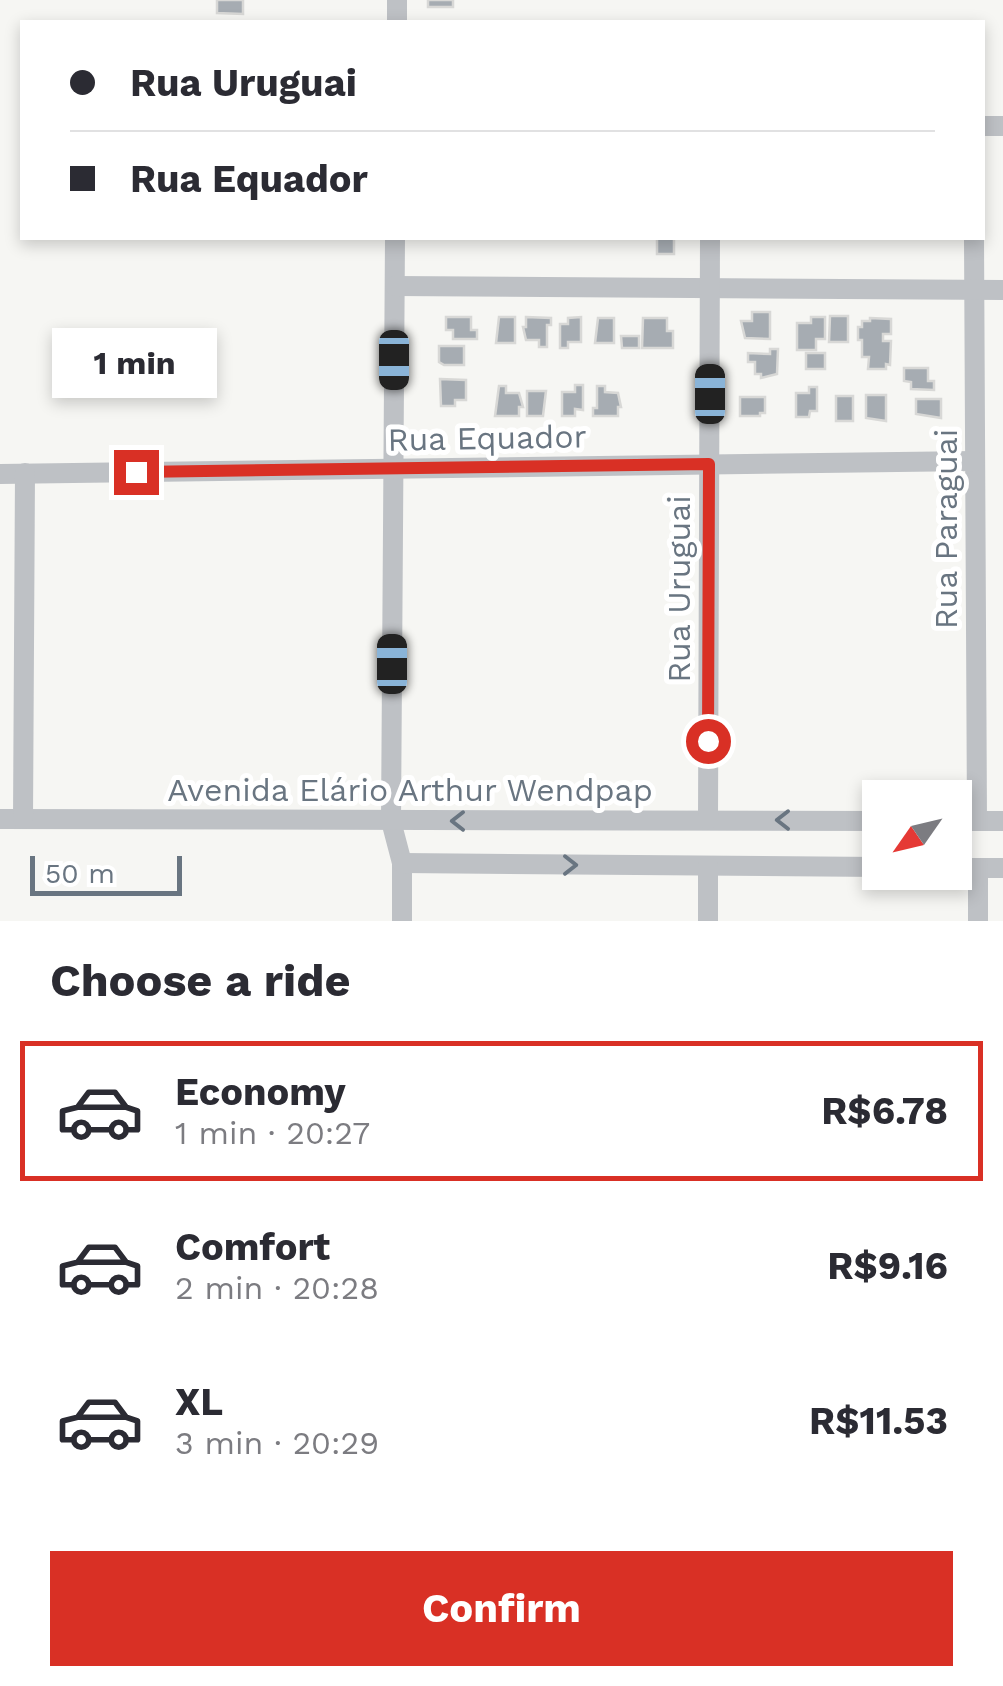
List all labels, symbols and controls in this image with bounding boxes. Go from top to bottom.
text: Rua Uruguai [130,61,357,105]
text: Rua Equador [130,157,368,201]
callout: 1 min [54,327,218,397]
car [379,330,409,390]
text: 1 min [93,344,176,382]
car [695,364,725,424]
street label: Rua Equador [387,417,587,459]
street label: Rua Paraguai [927,429,965,629]
route end [114,450,159,495]
street label: Rua Uruguai [660,495,698,683]
car [377,634,407,694]
route start [686,719,731,764]
street label: Avenida Elário Arthur Wendpap [167,771,653,809]
north arrow [862,780,972,890]
map controls [862,780,972,890]
one-way arrow [774,809,790,831]
one-way arrow [449,810,465,831]
scale bar [30,851,182,896]
one-way arrow [562,854,578,876]
text: 50 m [45,857,115,890]
text: Choose a ride [50,954,350,1007]
icon: car [55,1066,145,1156]
text: Economy [175,1070,346,1114]
text: R$6.78 [821,1089,948,1133]
text: 1 min · 20:27 [175,1114,370,1152]
icon: car [55,1221,145,1311]
text: Comfort [175,1225,330,1269]
text: R$9.16 [827,1244,948,1288]
text: 2 min · 20:28 [175,1269,379,1307]
icon: car [55,1376,145,1466]
text: XL [175,1380,223,1424]
text: R$11.53 [809,1399,948,1443]
text: 3 min · 20:29 [175,1424,379,1462]
button: Confirm [50,1551,953,1666]

